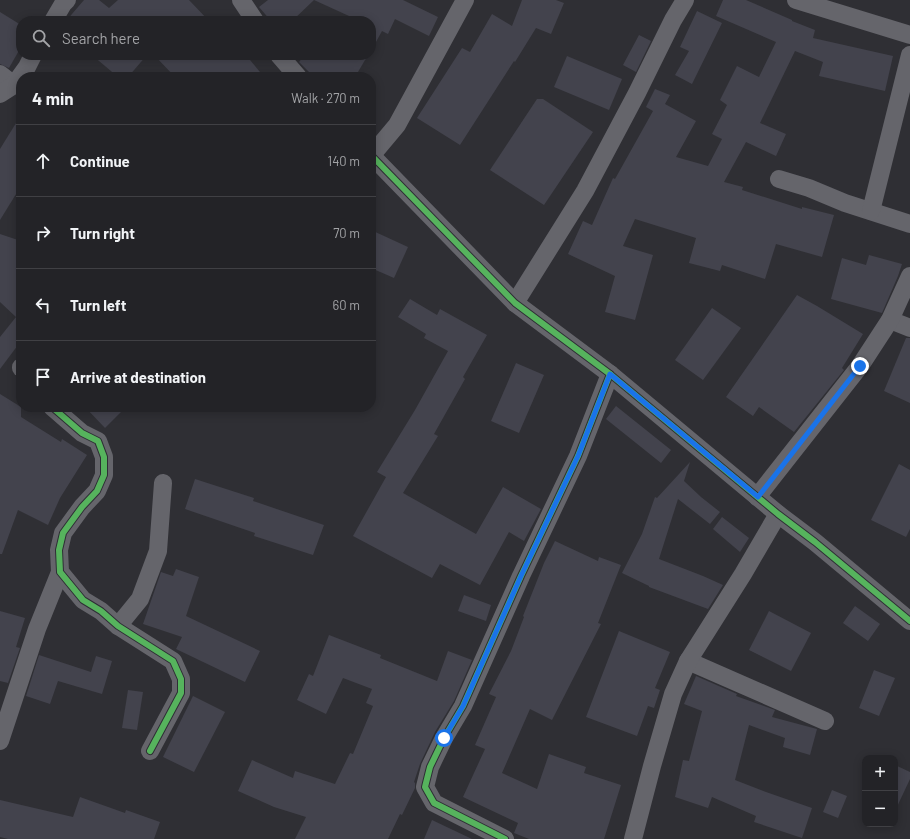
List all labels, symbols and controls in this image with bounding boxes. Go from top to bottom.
search box [16,16,376,60]
icon: search [30,27,52,49]
text: Search here [62,29,140,47]
text: 4 min [32,88,74,108]
text: Walk · 270 m [291,90,360,106]
icon: ahead [32,150,54,172]
text: Continue [70,152,130,170]
text: 140 m [328,153,360,169]
icon: right [32,222,54,244]
text: Turn right [70,224,135,242]
text: 70 m [333,225,360,241]
icon: left [32,294,54,316]
text: Turn left [70,296,126,314]
text: 60 m [333,297,360,313]
route end [851,357,869,375]
icon: arrive [32,366,54,388]
text: Arrive at destination [70,368,206,386]
route start [435,729,453,747]
map controls [862,755,898,827]
button: + [862,755,898,791]
button: − [862,791,898,827]

